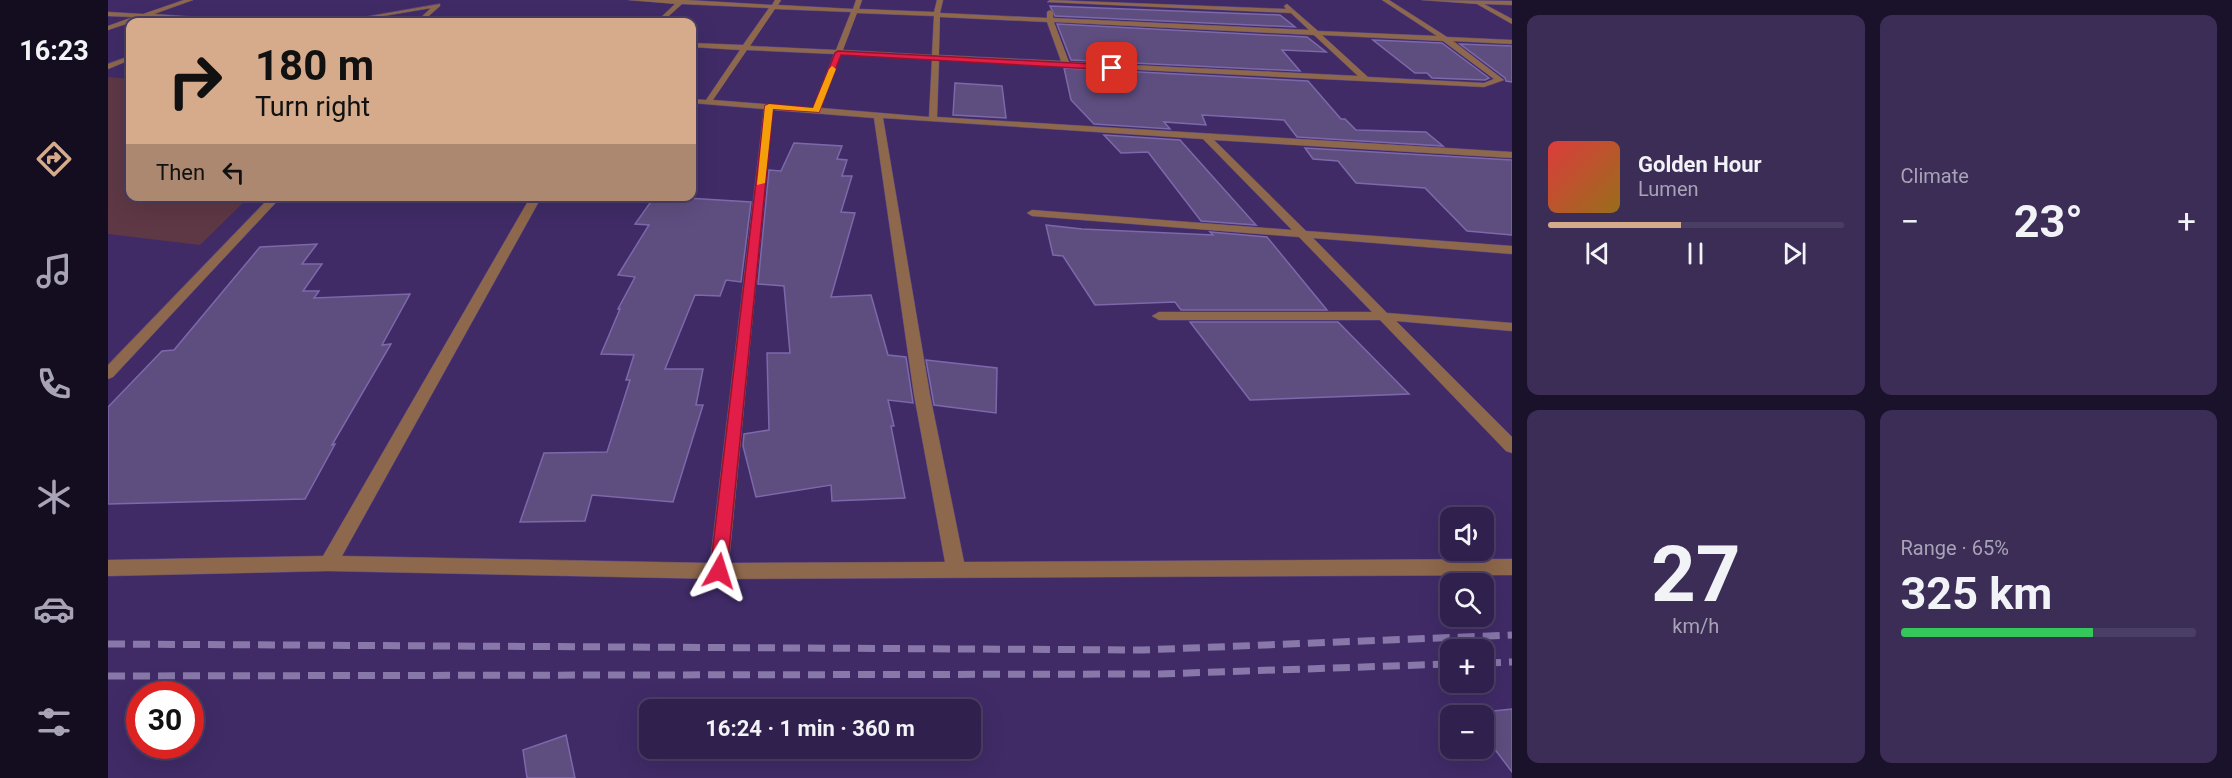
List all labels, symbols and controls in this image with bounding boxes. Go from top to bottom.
text: 16:23 [19,35,89,67]
text: 180 m [255,41,374,90]
icon: right [156,42,234,120]
pin [1086,42,1137,93]
icon: arrive [1095,51,1128,84]
text: Turn right [255,91,370,123]
icon: directions [33,138,75,180]
text: Golden Hour [1638,152,1762,177]
icon: left [217,156,250,189]
text: Then [156,160,205,185]
text: Climate [1901,164,1969,188]
text: Lumen [1638,177,1699,201]
text: 23° [2014,195,2083,248]
text: − [1901,202,1919,241]
text: + [2177,202,2196,241]
icon: previous [1581,237,1614,270]
icon: pause [1679,237,1712,270]
icon: next [1778,237,1811,270]
icon: music [33,250,75,292]
icon: phone [33,363,75,405]
icon: climate [33,476,75,518]
map controls [1440,507,1494,759]
button: sound [1440,507,1494,561]
text: 27 [1651,529,1741,620]
text: Range · 65% [1901,536,2009,560]
position arrow [687,539,751,603]
text: 325 km [1901,567,2052,620]
button: search [1440,573,1494,627]
icon: car [33,588,75,630]
text: km/h [1672,614,1719,638]
button: + [1440,639,1494,693]
speed limit sign: 30 [126,681,204,759]
icon: filters [33,701,75,743]
button: − [1440,705,1494,759]
text: 16:24 · 1 min · 360 m [705,716,915,741]

